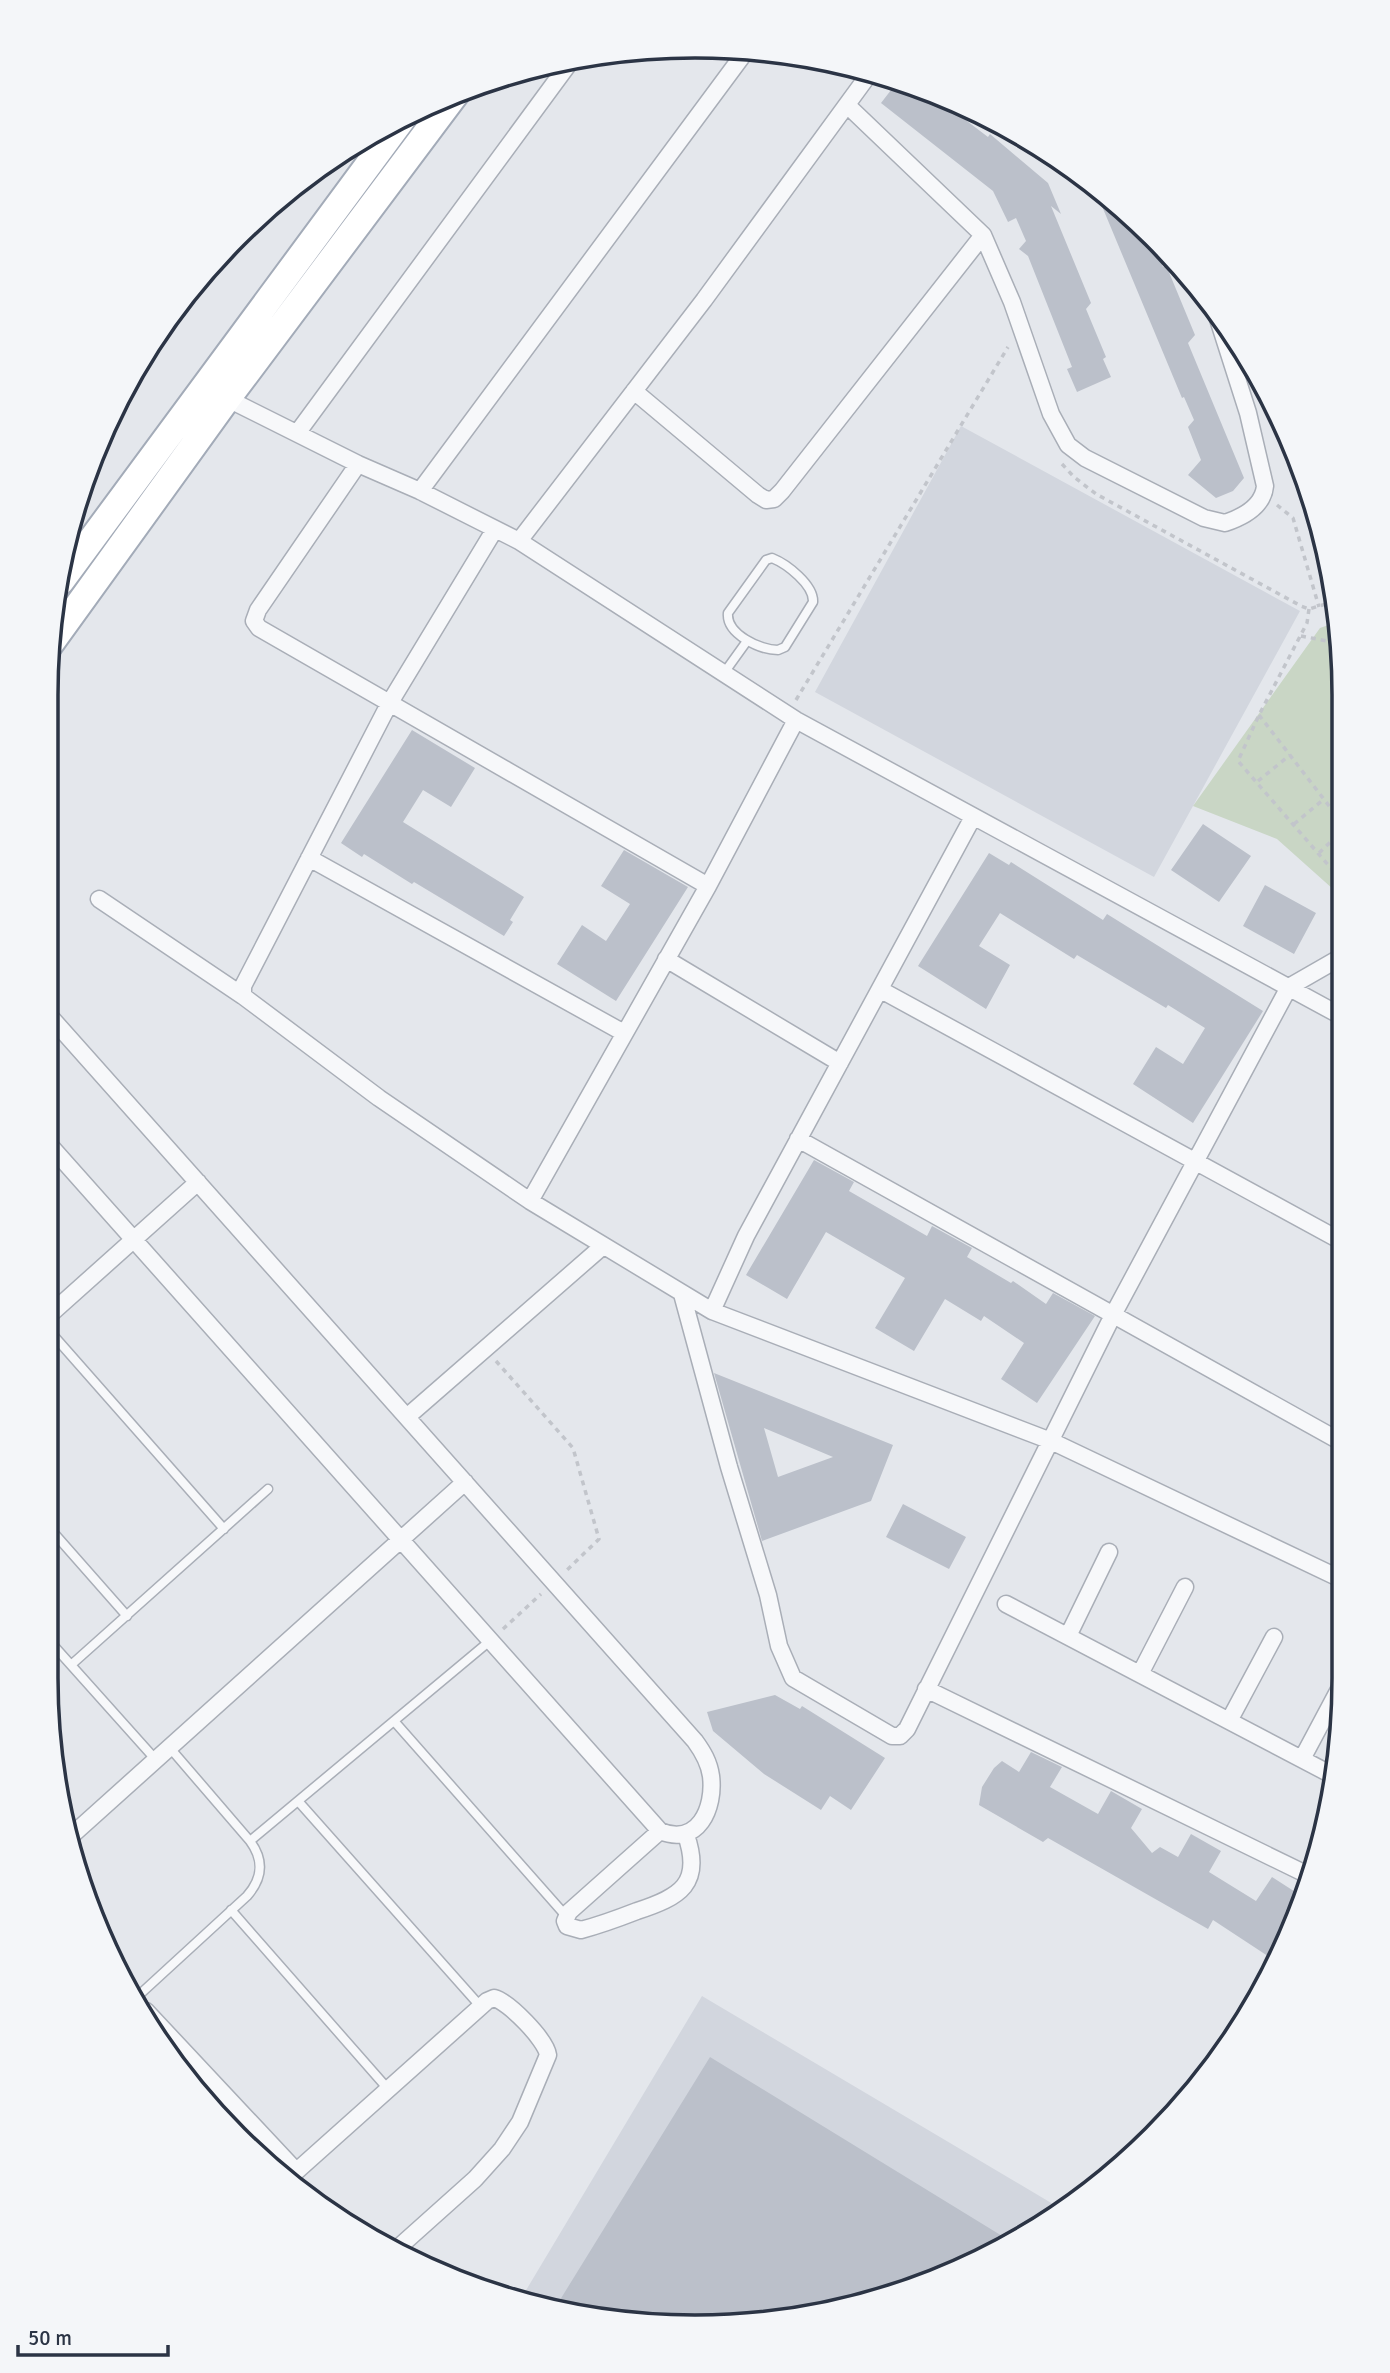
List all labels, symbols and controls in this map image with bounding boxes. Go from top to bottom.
scale bar [18,2314,168,2358]
text: 50 m [28,2325,72,2351]

